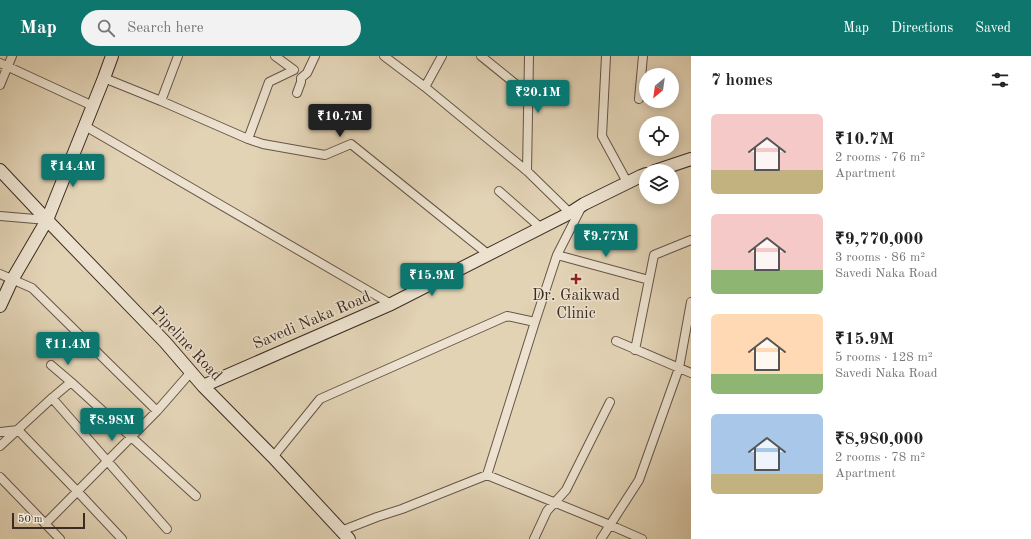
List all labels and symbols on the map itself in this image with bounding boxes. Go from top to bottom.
north arrow [639,68,679,108]
pin: ₹20.1M [505,80,571,114]
pin: ₹10.7M [307,104,373,138]
pin: ₹14.4M [40,154,106,188]
pin: ₹9.77M [573,224,639,258]
pin: ₹15.9M [399,263,465,297]
marker: Dr. Gaikwad Clinic [570,273,582,285]
place label: Dr. Gaikwad Clinic [532,288,620,322]
street label: Savedi Naka Road [251,289,373,353]
street label: Pipeline Road [148,304,224,384]
pin: ₹11.4M [35,332,101,366]
pin: ₹8.98M [79,408,145,442]
scale bar [12,511,85,530]

